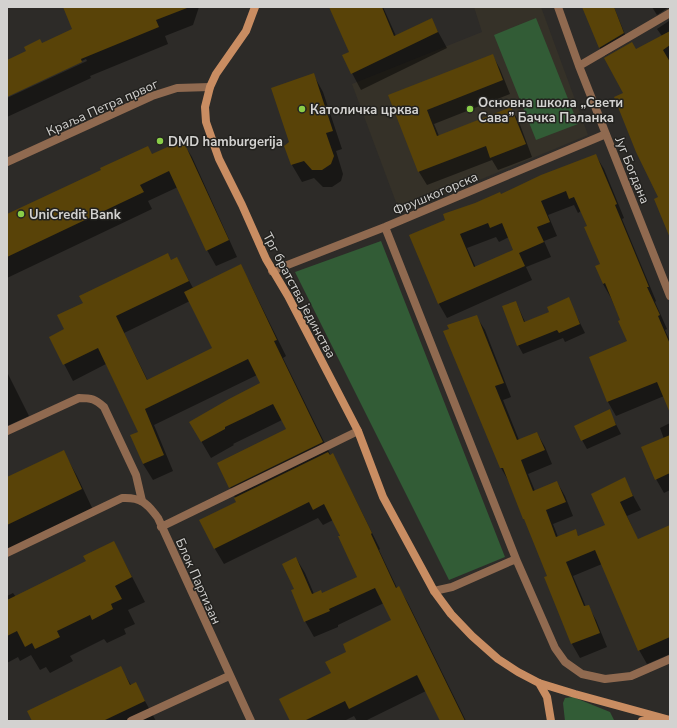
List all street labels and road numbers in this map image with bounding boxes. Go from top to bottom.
street label: Краља Петра првог [44,75,162,141]
street label: Југ Богдана [610,133,654,207]
street label: Фрушкогорска [390,168,481,220]
street label: Трг братства јединства [258,229,340,361]
street label: Блок Партизан [171,535,225,627]

